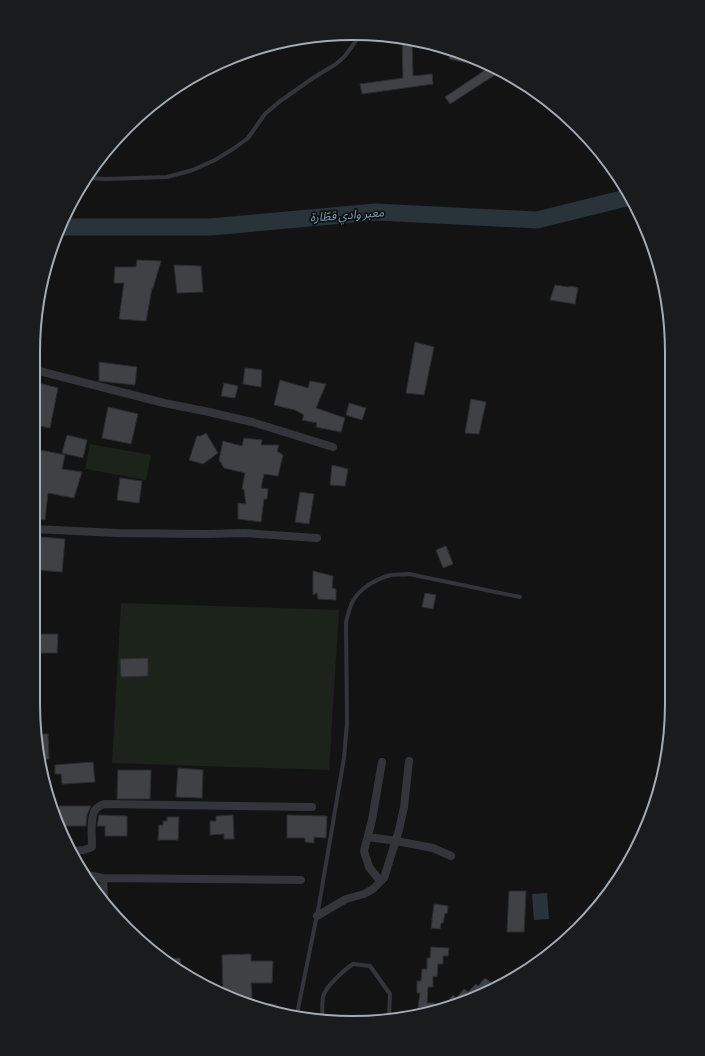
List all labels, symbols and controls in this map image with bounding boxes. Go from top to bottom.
water label: معبر وادي قطّارة [309,205,386,227]

